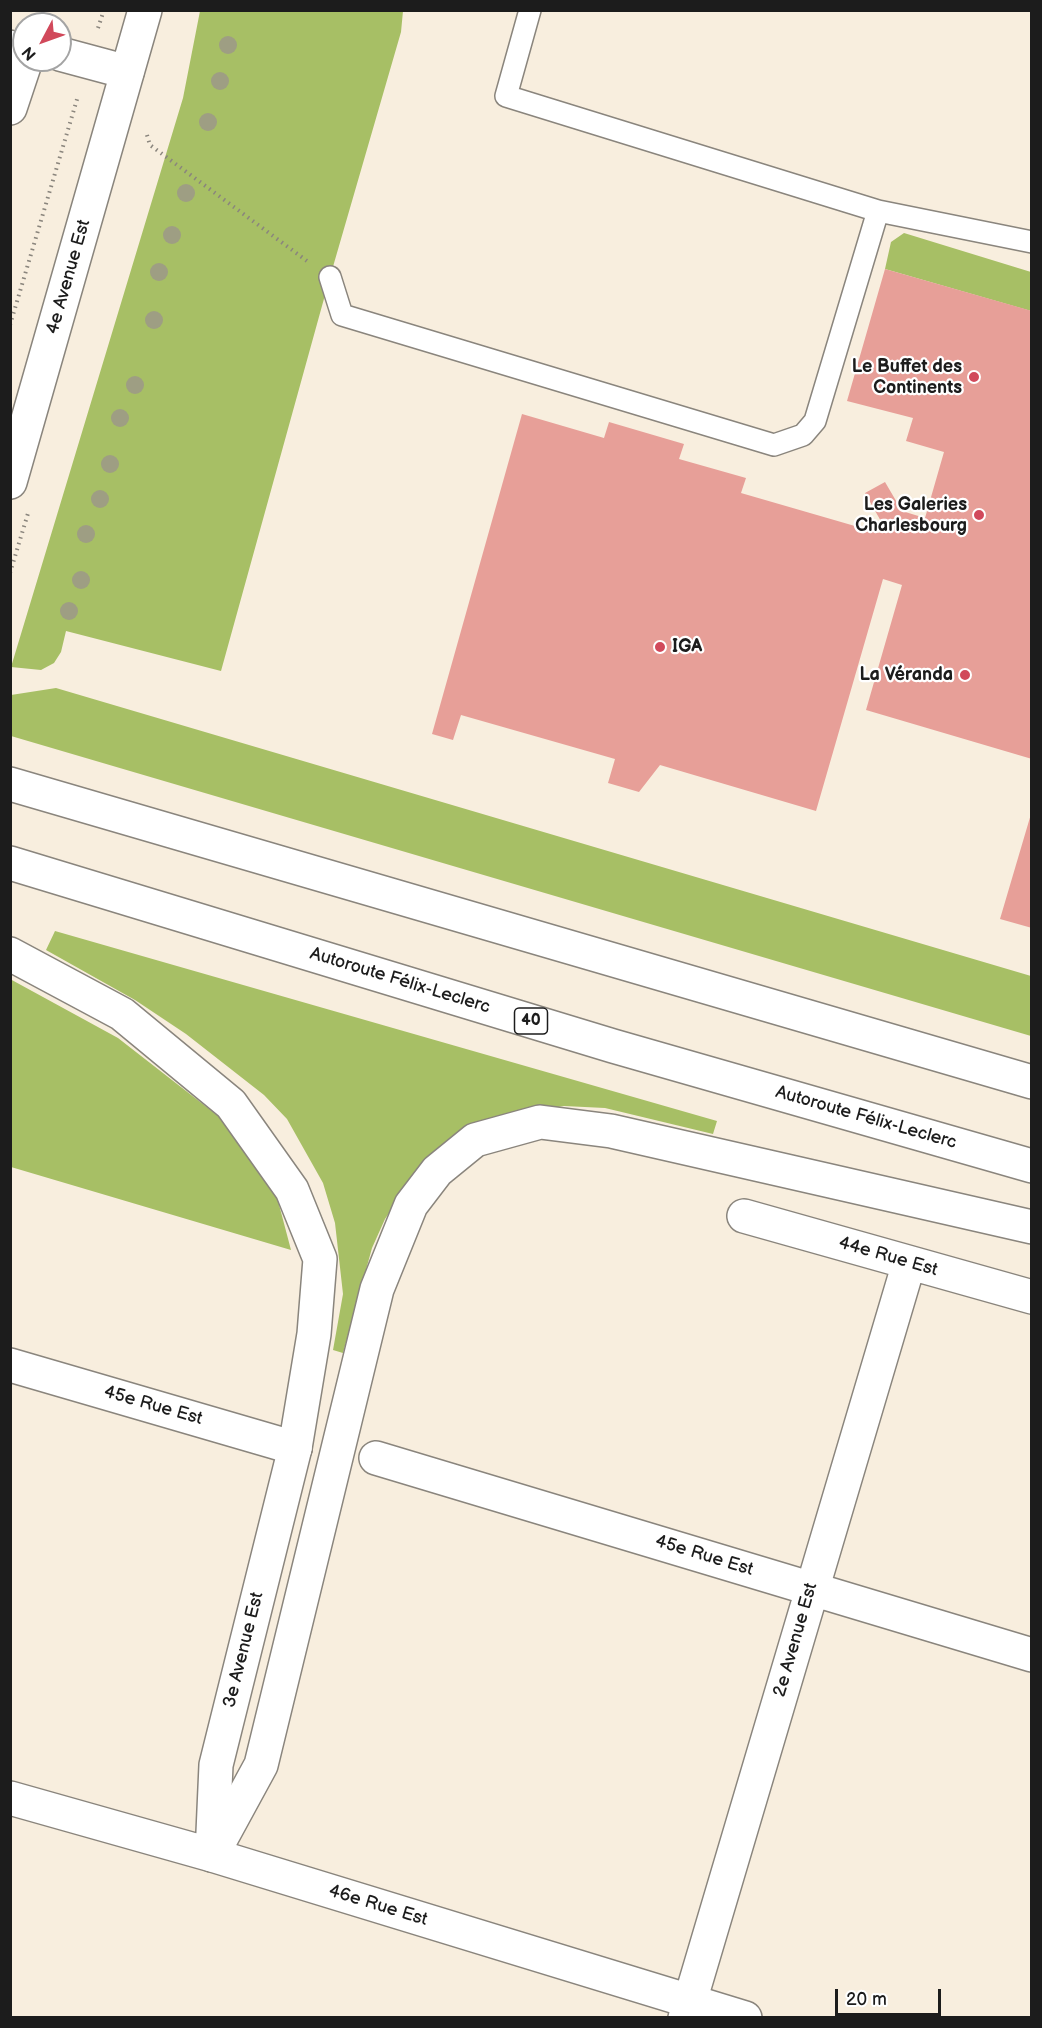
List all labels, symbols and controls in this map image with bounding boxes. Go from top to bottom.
north arrow [12,12,72,72]
text: N [18,42,41,64]
street label: 4e Avenue Est [42,217,96,337]
place label: Le Buffet des Continents [852,356,962,398]
marker: Le Buffet des Continents [967,370,981,384]
place label: Les Galeries Charlesbourg [855,494,967,536]
marker: Les Galeries Charlesbourg [972,508,986,522]
place label: IGA [672,636,702,658]
marker: IGA [653,640,667,654]
place label: La Véranda [859,664,953,686]
marker: La Véranda [958,668,972,682]
street label: Autoroute Félix-Leclerc [307,943,493,1019]
road number: 40 [514,1008,548,1034]
street label: Autoroute Félix-Leclerc [773,1082,959,1154]
street label: 44e Rue Est [836,1233,940,1281]
street label: 45e Rue Est [101,1382,205,1430]
street label: 45e Rue Est [652,1531,756,1581]
street label: 2e Avenue Est [769,1580,823,1700]
street label: 3e Avenue Est [219,1590,269,1710]
street label: 46e Rue Est [326,1881,430,1931]
scale bar [838,1977,944,2015]
text: 20 m [846,1989,887,2010]

